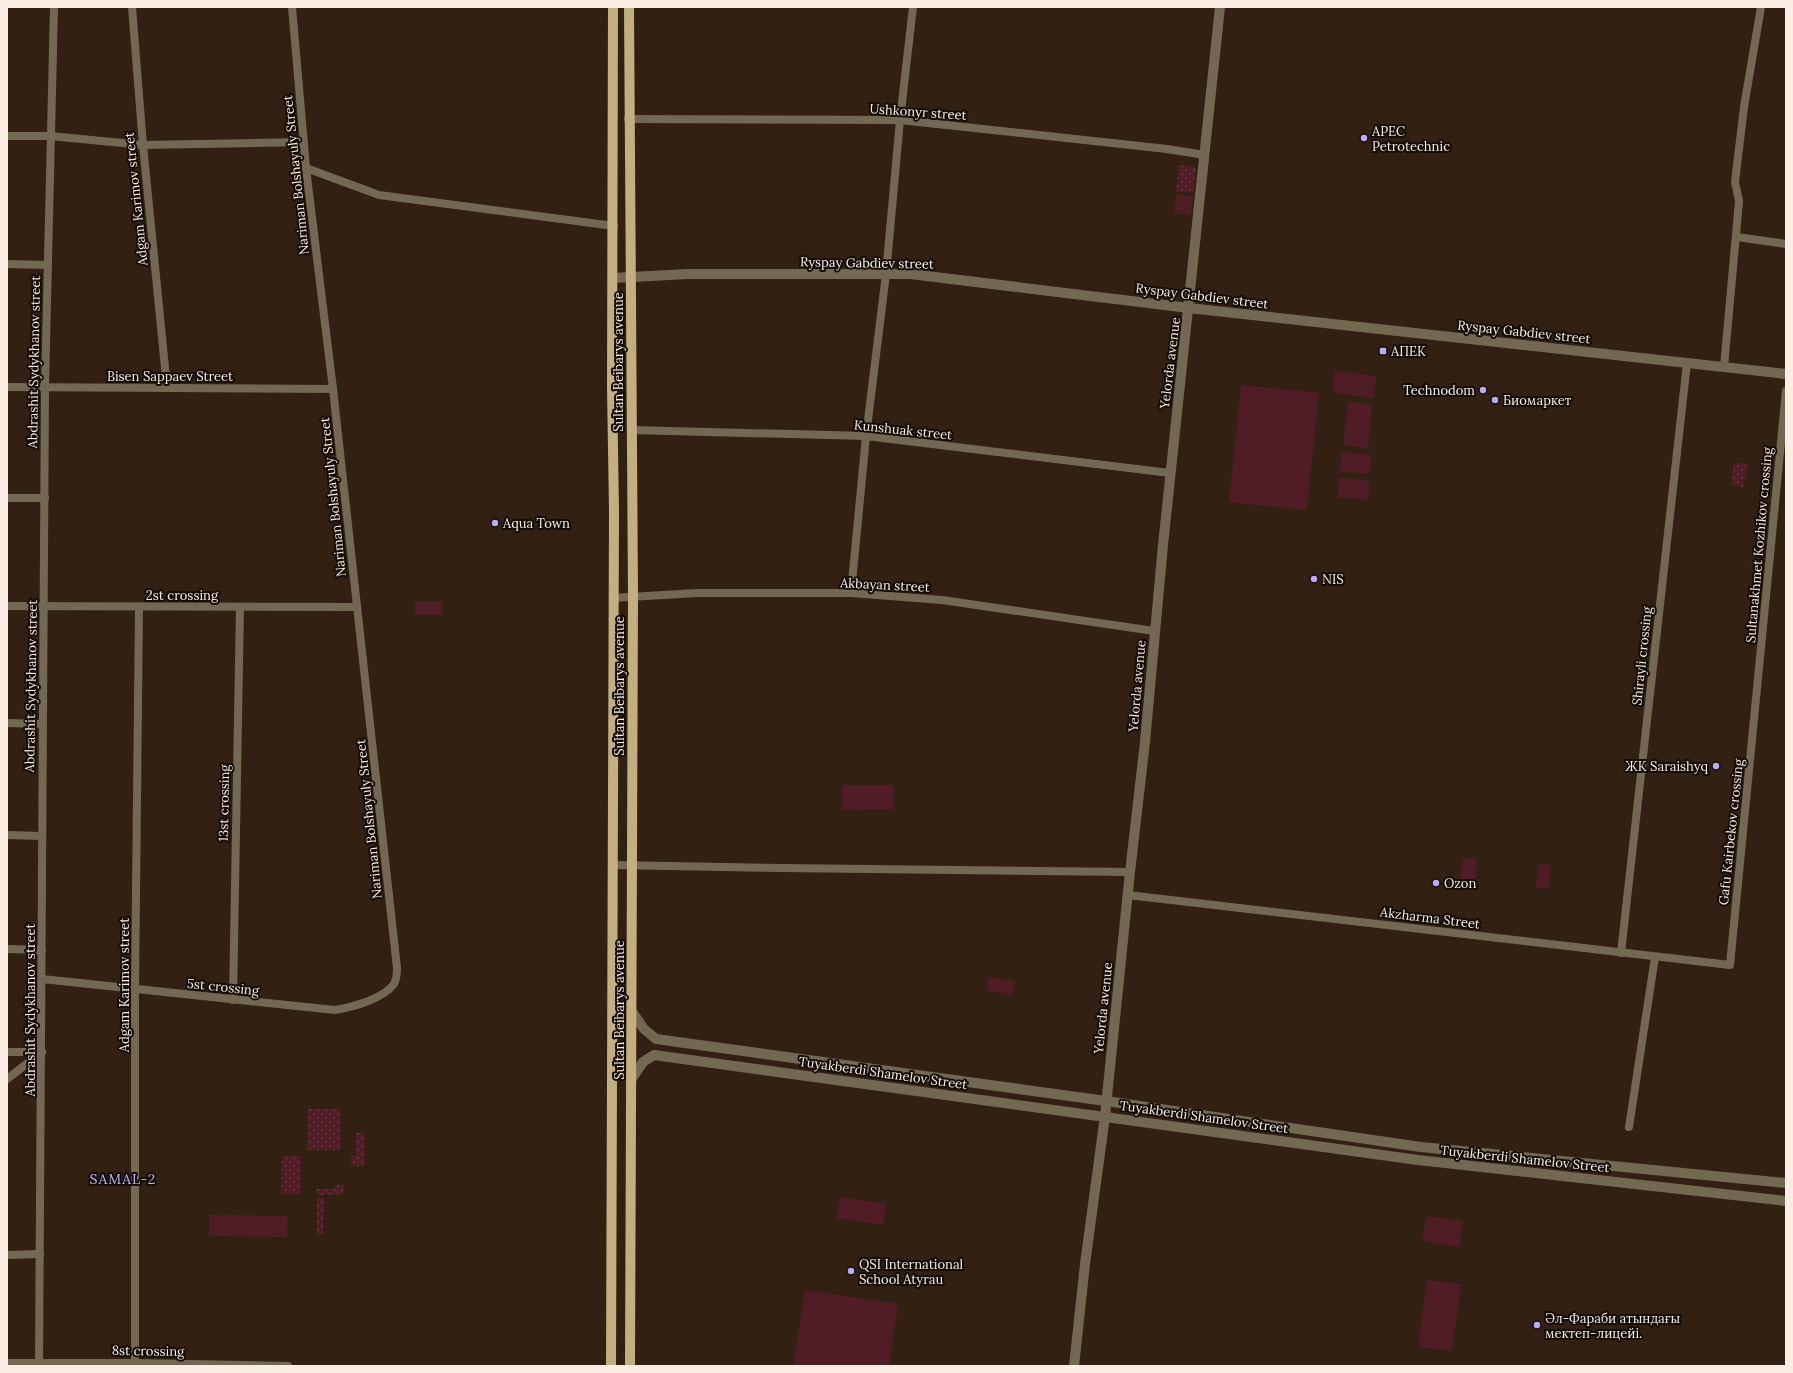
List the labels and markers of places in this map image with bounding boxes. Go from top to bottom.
place label: APEC Petrotechnic [1371,123,1450,155]
marker: APEC Petrotechnic [1359,133,1369,143]
place label: АПЕК [1390,343,1426,360]
marker: АПЕК [1378,346,1388,356]
place label: Technodom [1403,382,1475,399]
marker: Technodom [1478,385,1488,395]
place label: Биомаркет [1503,392,1572,409]
marker: Биомаркет [1490,395,1500,405]
place label: Aqua Town [502,515,570,532]
marker: Aqua Town [490,518,500,528]
place label: NIS [1322,571,1344,588]
marker: NIS [1309,574,1319,584]
place label: ЖК Saraishyq [1625,758,1709,775]
marker: ЖК Saraishyq [1711,761,1721,771]
place label: Ozon [1444,875,1476,892]
marker: Ozon [1431,878,1441,888]
place label: QSI International School Atyrau [859,1256,964,1288]
marker: QSI International School Atyrau [846,1266,856,1276]
place label: Әл-Фараби атындағы мектеп-лицейі. [1545,1310,1680,1342]
marker: Әл-Фараби атындағы мектеп-лицейі. [1532,1320,1542,1330]

